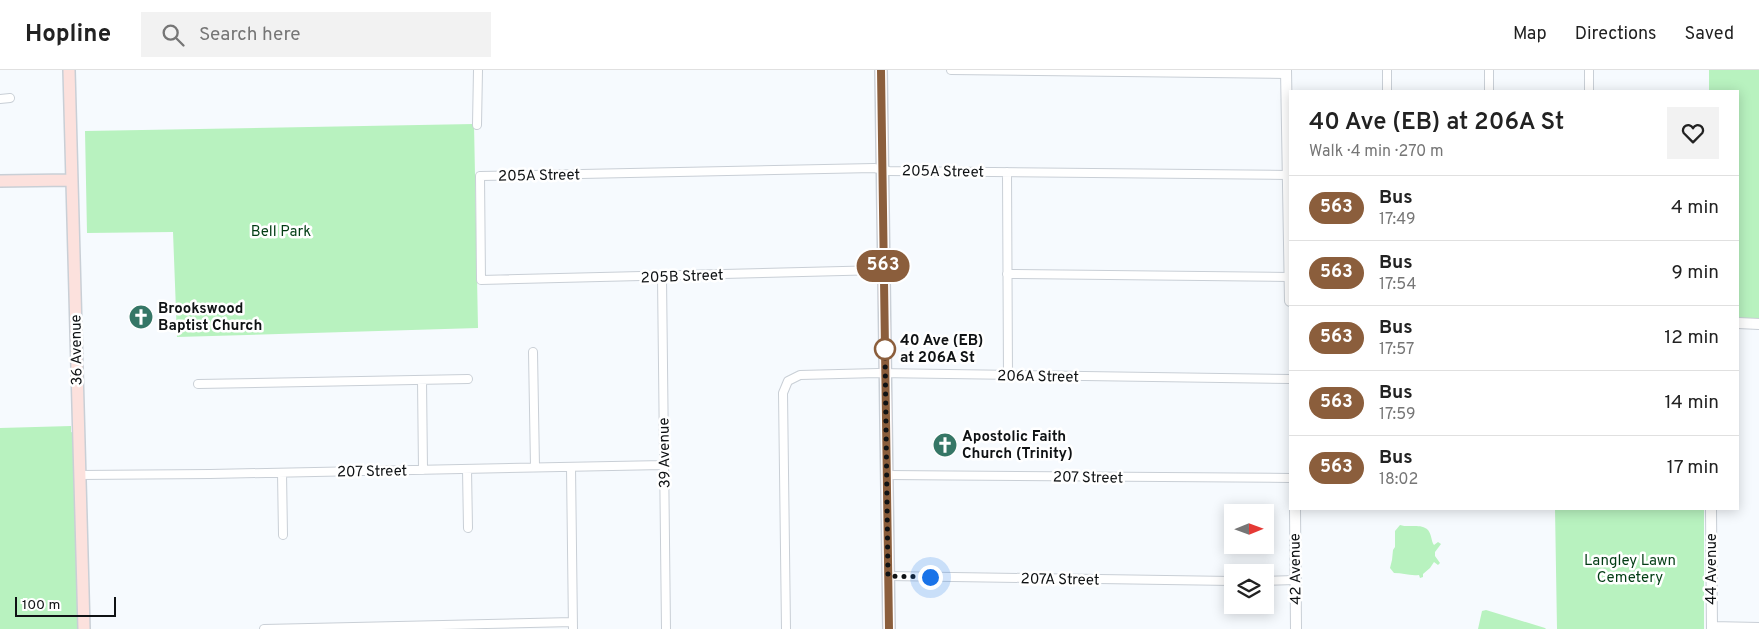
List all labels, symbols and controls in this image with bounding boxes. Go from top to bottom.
search box [141,12,491,57]
text: Hopline [25,20,111,50]
icon: search [159,21,187,49]
text: Search here [199,23,301,47]
text: Map [1513,23,1547,46]
text: Directions [1575,23,1657,46]
text: Saved [1685,23,1734,46]
button: heart [1667,107,1719,159]
text: 40 Ave (EB) at 206A St [1309,108,1564,138]
text: Walk · 4 min · 270 m [1309,142,1444,162]
street label: 205A Street [902,162,984,183]
street label: 205A Street [498,166,580,187]
text: Bus [1379,186,1413,210]
text: 563 [1320,196,1353,219]
text: 4 min [1671,196,1719,220]
text: 17:49 [1379,210,1415,230]
park label: Bell Park [251,223,311,242]
line badge: 563 [854,250,912,282]
text: Bus [1379,251,1413,275]
text: 563 [867,254,899,277]
text: 563 [1320,261,1353,284]
text: 9 min [1672,261,1719,285]
street label: 205B Street [640,267,724,288]
text: 17:54 [1379,275,1416,295]
place label: Brookswood Baptist Church [158,300,262,336]
church icon: Brookswood Baptist Church [128,304,154,330]
street label: 36 Avenue [67,314,88,386]
text: Bus [1379,316,1413,340]
text: 563 [1320,326,1353,349]
text: 12 min [1664,326,1719,350]
place label: 40 Ave (EB) at 206A St [900,332,983,368]
marker: 40 Ave (EB) at 206A St [874,338,896,360]
text: 17:57 [1379,340,1414,360]
street label: 206A Street [997,367,1079,388]
text: Bus [1379,381,1413,405]
text: 563 [1320,391,1353,414]
text: 14 min [1664,391,1719,415]
text: 17:59 [1379,405,1416,425]
street label: 39 Avenue [655,417,676,489]
place label: Apostolic Faith Church (Trinity) [962,428,1073,464]
church icon: Apostolic Faith Church (Trinity) [932,432,958,458]
text: Bus [1379,446,1413,470]
text: 563 [1320,456,1353,479]
text: 17 min [1667,456,1719,480]
street label: 207 Street [337,462,407,483]
street label: 207 Street [1053,468,1123,489]
text: 18:02 [1379,470,1418,490]
north arrow [1224,504,1274,554]
map controls [1224,504,1274,614]
street label: 42 Avenue [1286,533,1307,605]
street label: 44 Avenue [1703,533,1722,605]
park label: Langley Lawn Cemetery [1584,552,1676,588]
button: layers [1224,564,1274,614]
your location [918,565,943,590]
street label: 207A Street [1020,570,1100,591]
scale bar [15,594,116,617]
text: 100 m [22,597,60,614]

